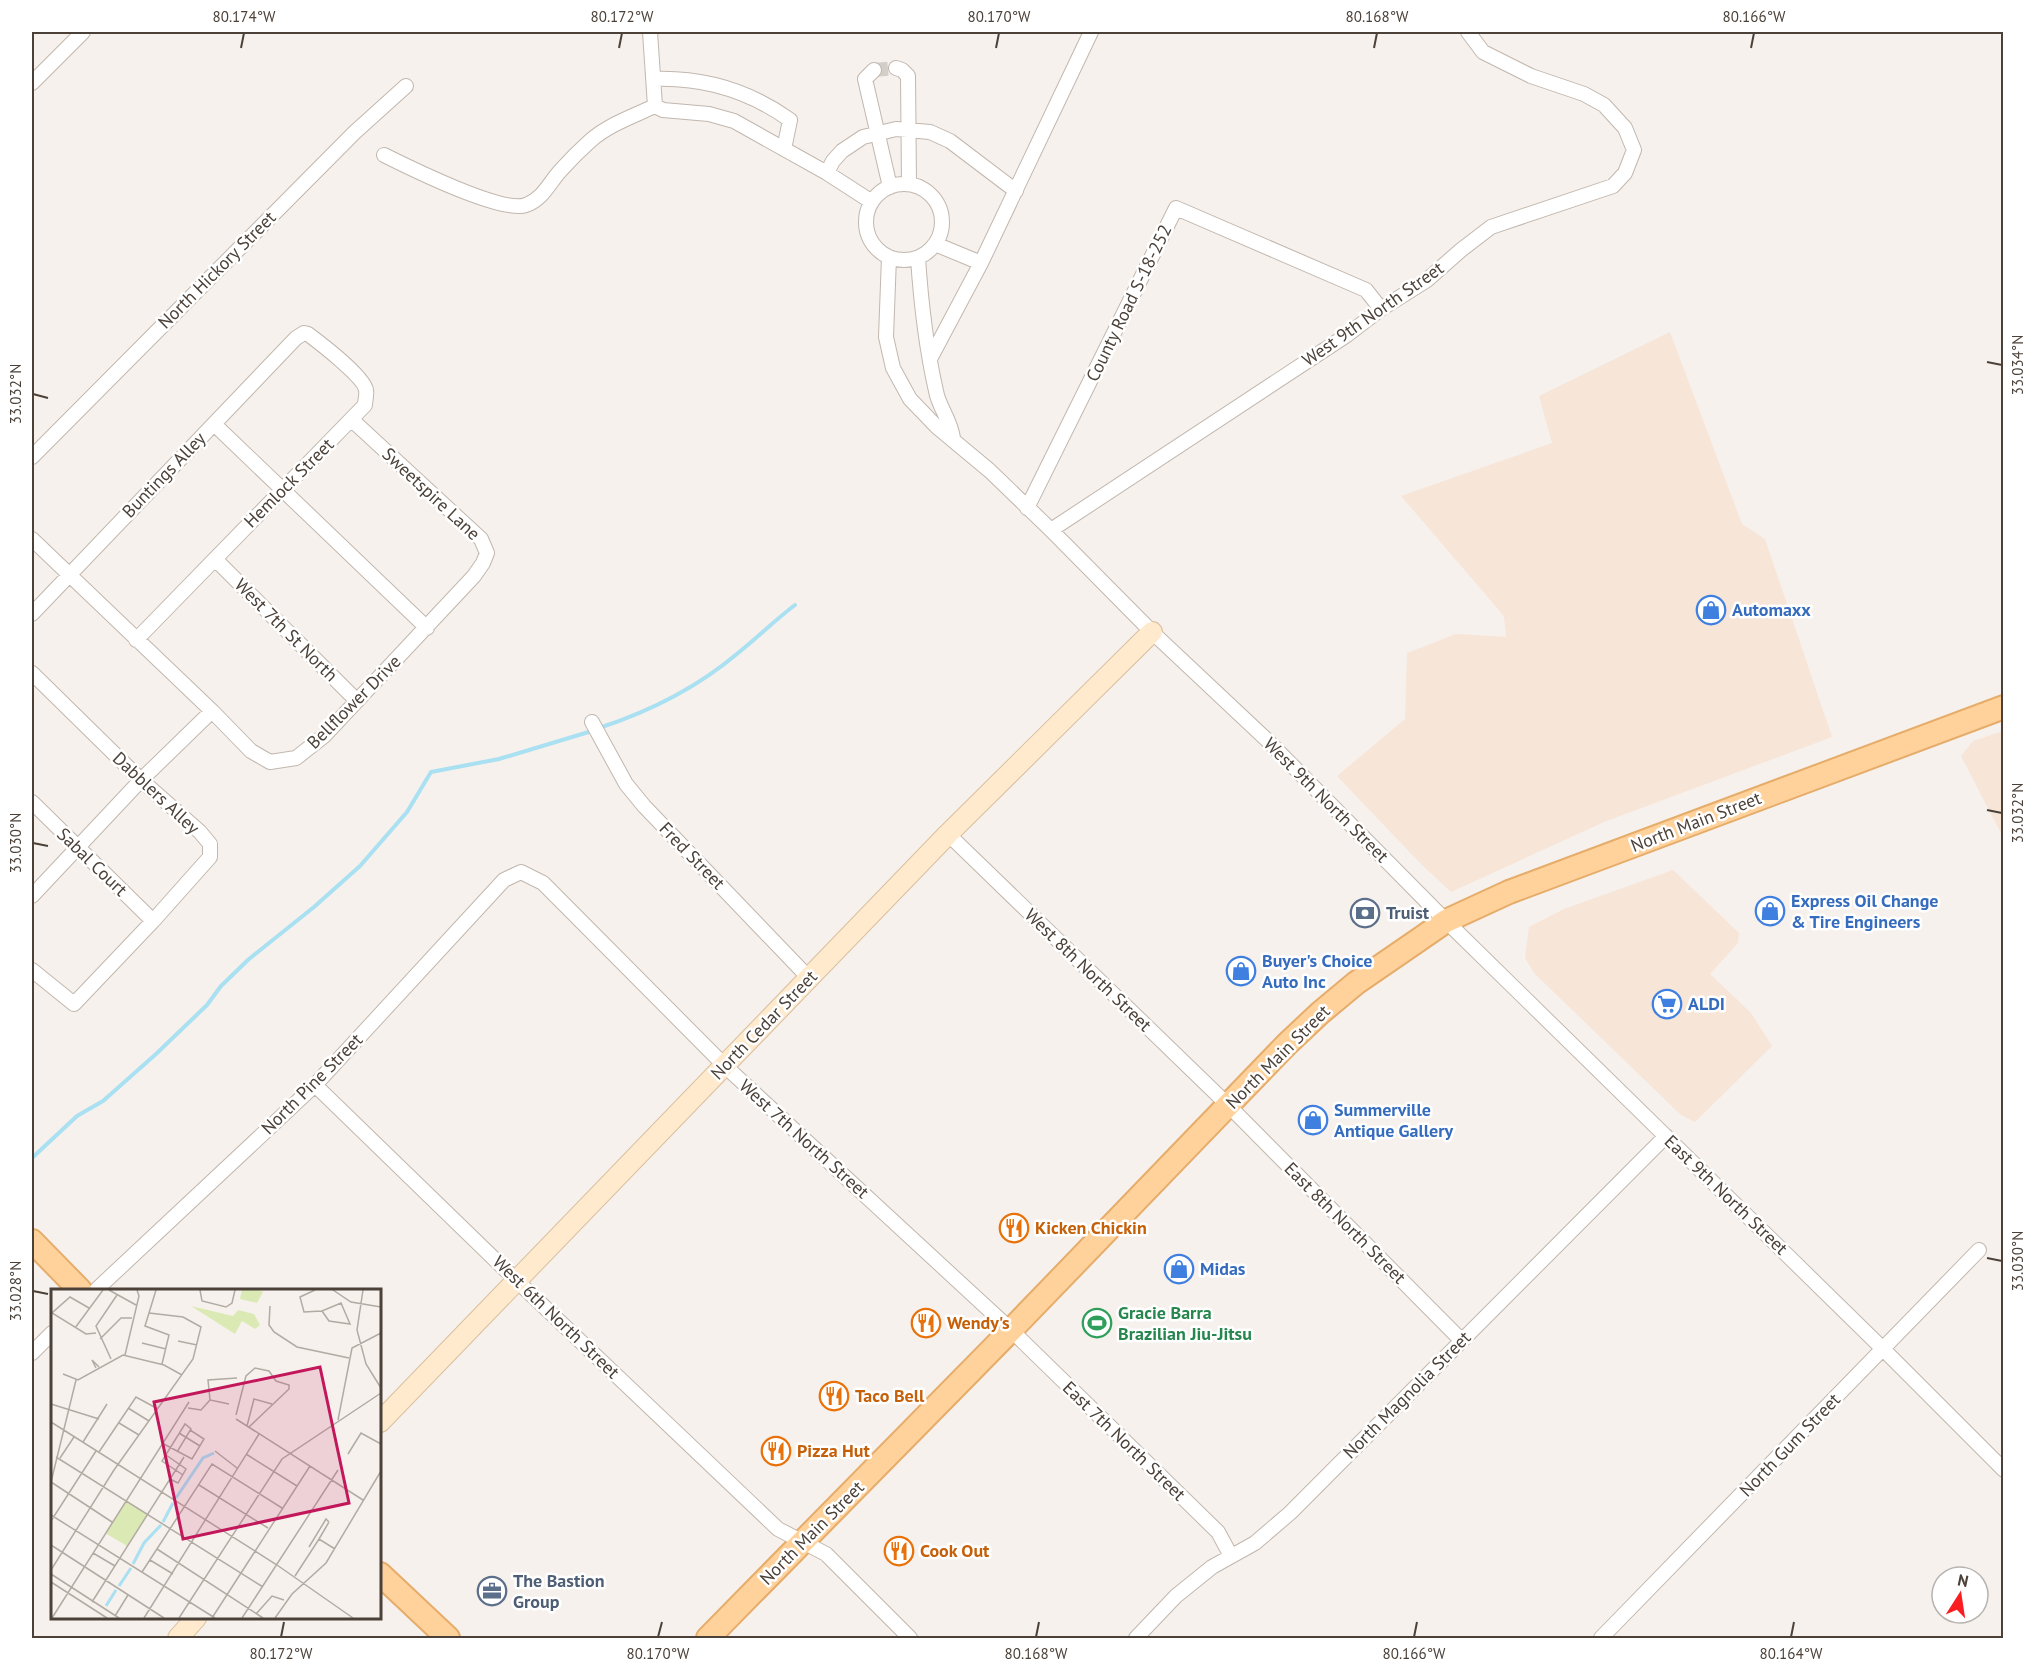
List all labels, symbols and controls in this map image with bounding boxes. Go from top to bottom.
text: 80.174°W [213,7,276,26]
text: 80.172°W [591,7,654,26]
text: 80.170°W [968,7,1031,26]
text: 80.168°W [1346,7,1409,26]
text: 80.166°W [1723,7,1786,26]
street label: North Hickory Street [153,206,280,333]
street label: County Road S-18-252 [1081,220,1177,385]
street label: West 9th North Street [1298,256,1448,371]
text: 33.034°N [2008,335,2027,395]
text: 33.032°N [6,364,25,424]
street label: Buntings Alley [117,426,211,522]
street label: Hemlock Street [239,433,338,532]
street label: Sweetspire Lane [377,442,485,545]
street label: West 7th St North [230,573,343,686]
shop icon: Automaxx [1695,594,1727,626]
place label: Automaxx [1732,598,1811,621]
street label: Bellflower Drive [302,650,405,753]
street label: West 9th North Street [1259,732,1394,867]
street label: Dabblers Alley [108,746,205,839]
text: 33.032°N [2008,783,2027,843]
street label: North Main Street [1627,786,1764,857]
text: 33.030°N [6,813,25,873]
street label: Fred Street [655,817,730,894]
street label: Sabal Court [52,822,132,901]
place label: Express Oil Change & Tire Engineers [1791,889,1938,933]
shop icon: Express Oil Change & Tire Engineers [1754,895,1786,927]
bank icon: Truist [1349,897,1381,929]
place label: Truist [1386,901,1430,924]
street label: West 8th North Street [1020,903,1157,1036]
place label: Buyer's Choice Auto Inc [1262,949,1372,993]
shop icon: Buyer's Choice Auto Inc [1225,955,1257,987]
street label: North Cedar Street [706,965,822,1084]
supermarket icon: ALDI [1651,988,1683,1020]
place label: ALDI [1688,992,1725,1015]
street label: North Main Street [1221,1000,1334,1113]
street label: North Pine Street [256,1028,367,1139]
street label: West 7th North Street [735,1074,874,1203]
place label: Summerville Antique Gallery [1334,1098,1454,1142]
shop icon: Summerville Antique Gallery [1297,1104,1329,1136]
street label: East 9th North Street [1660,1130,1793,1259]
street label: East 8th North Street [1280,1157,1411,1288]
restaurant icon: Kicken Chickin [998,1212,1030,1244]
place label: Kicken Chickin [1035,1216,1147,1239]
text: 33.030°N [2008,1231,2027,1291]
street label: West 6th North Street [488,1250,625,1383]
shop icon: Midas [1163,1253,1195,1285]
place label: Midas [1200,1257,1246,1280]
text: 33.028°N [6,1261,25,1321]
inset map [51,1289,381,1619]
place label: Gracie Barra Brazilian Jiu-Jitsu [1118,1301,1252,1345]
restaurant icon: Wendy's [910,1307,942,1339]
sports icon: Gracie Barra Brazilian Jiu-Jitsu [1081,1307,1113,1339]
place label: Wendy's [947,1311,1010,1334]
street label: North Magnolia Street [1338,1326,1475,1463]
street label: East 7th North Street [1058,1376,1191,1505]
restaurant icon: Taco Bell [818,1380,850,1412]
place label: Taco Bell [855,1384,925,1407]
street label: North Gum Street [1734,1388,1845,1501]
restaurant icon: Pizza Hut [760,1435,792,1467]
place label: Pizza Hut [797,1439,871,1462]
street label: North Main Street [755,1476,868,1589]
restaurant icon: Cook Out [883,1535,915,1567]
place label: Cook Out [920,1539,990,1562]
north arrow [1930,1565,1990,1625]
place label: The Bastion Group [513,1569,605,1613]
text: N [1956,1569,1970,1591]
office icon: The Bastion Group [476,1575,508,1607]
text: 80.172°W [250,1644,313,1663]
text: 80.170°W [627,1644,690,1663]
text: 80.168°W [1005,1644,1068,1663]
text: 80.166°W [1383,1644,1446,1663]
text: 80.164°W [1760,1644,1823,1663]

